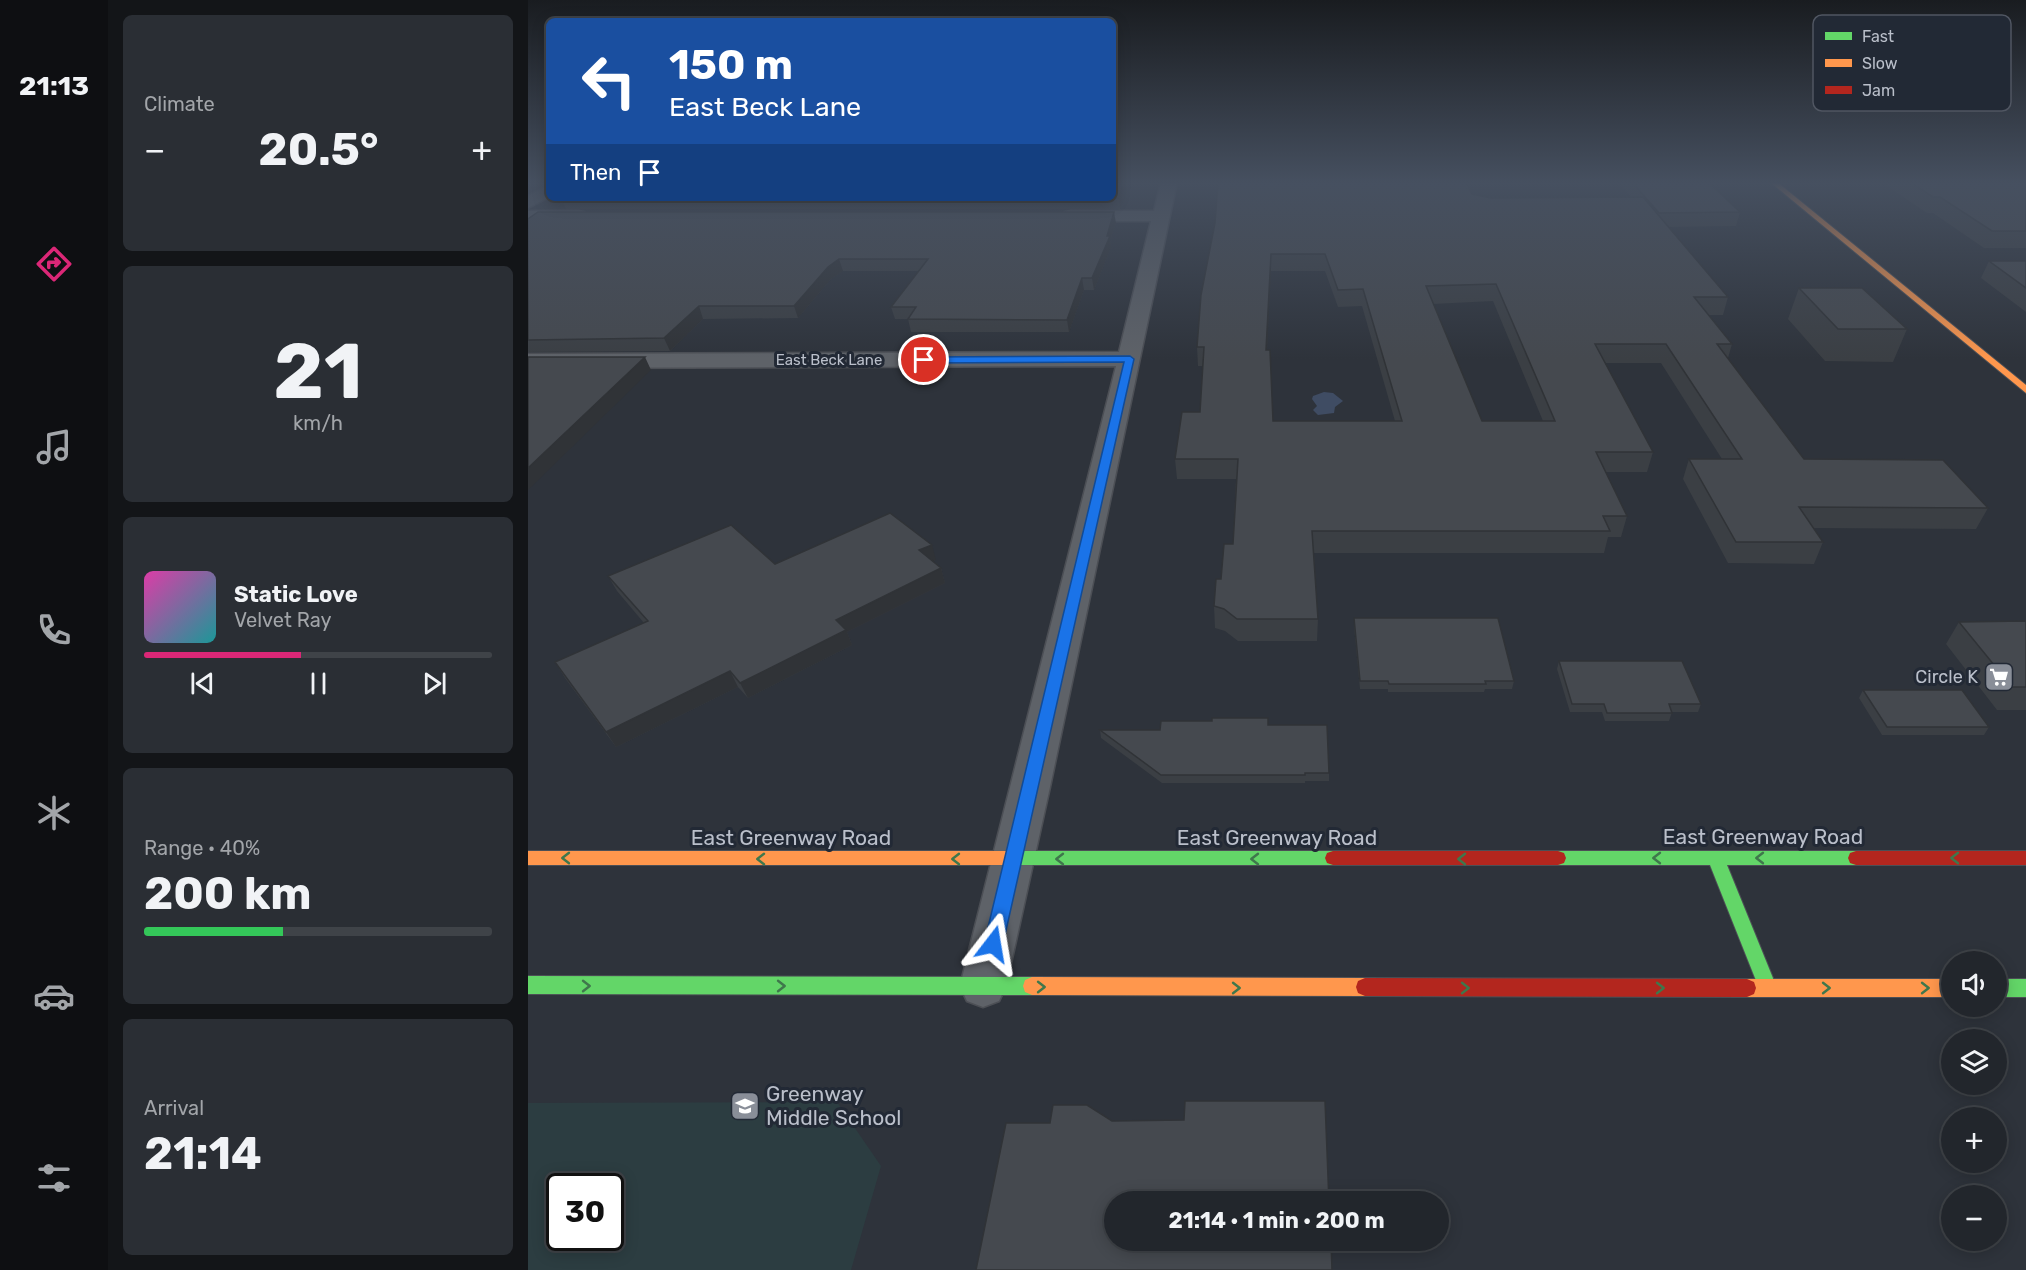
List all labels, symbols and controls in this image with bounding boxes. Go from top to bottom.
legend [1813,15,2011,111]
text: Fast [1862,27,1894,46]
text: 150 m [669,40,793,90]
icon: left [570,42,648,120]
text: Slow [1862,54,1898,73]
text: 21:13 [19,70,89,102]
text: Jam [1862,81,1895,100]
text: East Beck Lane [669,91,861,123]
text: Climate [144,92,215,116]
text: 20.5° [259,123,378,176]
text: − [144,130,165,169]
text: + [471,130,492,169]
icon: arrive [633,156,666,189]
text: Then [570,159,621,186]
icon: directions [33,243,75,285]
text: 21 [273,325,363,418]
pin [898,334,949,385]
icon: arrive [907,343,940,376]
street label: East Beck Lane [776,351,882,369]
text: km/h [293,411,343,435]
icon: music [33,426,75,468]
text: Static Love [234,581,358,608]
text: Velvet Ray [234,608,332,632]
icon: phone [33,609,75,651]
supermarket icon: Circle K [1983,661,2015,693]
place label: Circle K [1915,666,1978,688]
icon: previous [186,667,219,700]
icon: pause [302,667,335,700]
icon: next [418,667,451,700]
icon: climate [33,792,75,834]
street label: East Greenway Road [1663,824,1863,849]
street label: East Greenway Road [691,825,891,850]
street label: East Greenway Road [1177,825,1377,850]
text: Range · 40% [144,836,260,860]
one-way arrow [561,852,570,864]
one-way arrow [1653,852,1662,864]
one-way arrow [1755,852,1764,864]
one-way arrow [1950,852,1959,864]
one-way arrow [756,853,765,865]
one-way arrow [951,853,960,865]
one-way arrow [1055,853,1064,865]
one-way arrow [1250,853,1259,865]
one-way arrow [1458,853,1467,865]
text: 200 km [144,867,312,920]
position arrow [961,912,1025,976]
map controls [1941,951,2007,1251]
button: sound [1941,951,2007,1017]
icon: car [33,975,75,1017]
one-way arrow [582,980,591,992]
one-way arrow [777,980,786,992]
one-way arrow [1037,981,1046,993]
one-way arrow [1232,982,1241,994]
one-way arrow [1461,982,1470,994]
one-way arrow [1656,982,1665,994]
one-way arrow [1822,982,1831,994]
one-way arrow [1921,982,1930,994]
button: layers [1941,1029,2007,1095]
place label: Greenway Middle School [766,1081,901,1130]
school or university icon: Greenway Middle School [729,1090,761,1122]
text: Arrival [144,1096,204,1120]
button: + [1941,1107,2007,1173]
text: 21:14 [144,1127,262,1180]
icon: filters [33,1157,75,1199]
speed limit sign: 30 [546,1173,624,1251]
button: − [1941,1185,2007,1251]
text: 21:14 · 1 min · 200 m [1168,1207,1385,1234]

